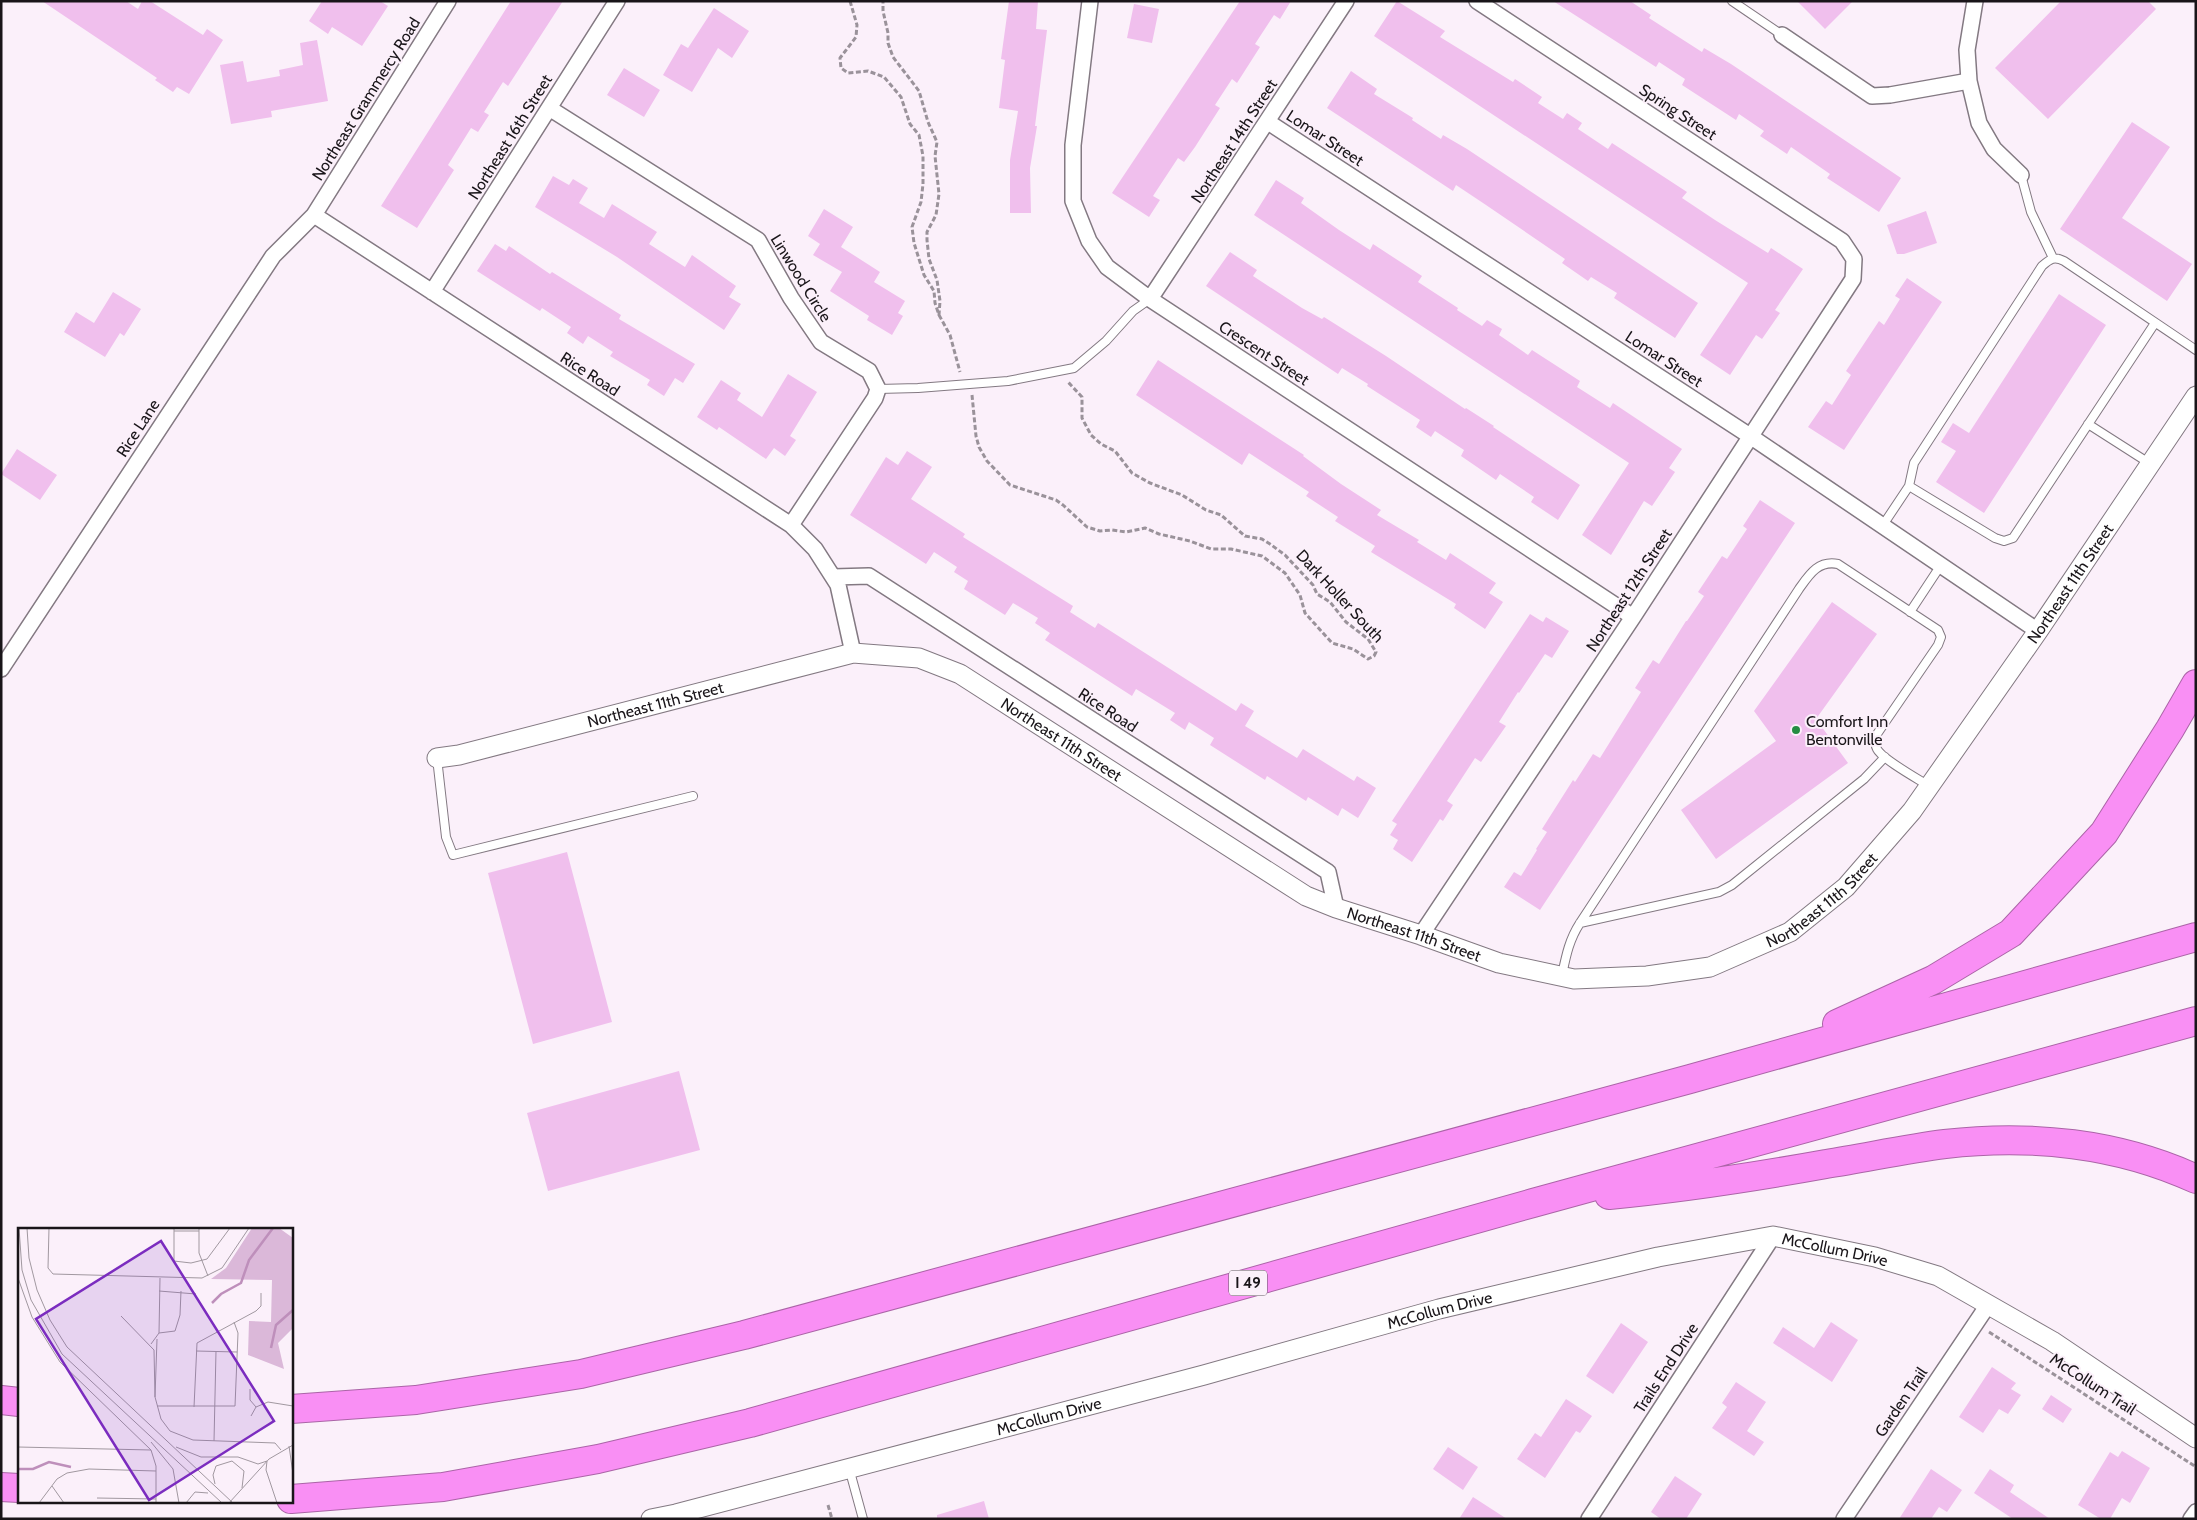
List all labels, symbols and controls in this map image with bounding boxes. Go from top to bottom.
street label: Northeast Grammercy Road [308,14,424,184]
street label: Northeast 16th Street [464,71,556,203]
street label: Northeast 14th Street [1187,75,1281,206]
street label: Spring Street [1636,80,1721,144]
street label: Lomar Street [1283,106,1368,170]
street label: Linwood Circle [767,231,835,325]
street label: Crescent Street [1215,317,1313,390]
street label: Lomar Street [1622,327,1707,391]
street label: Rice Road [557,348,623,400]
street label: Rice Lane [112,396,164,460]
street label: Northeast 11th Street [2023,520,2117,647]
street label: Northeast 12th Street [1582,524,1676,655]
street label: Dark Holler South [1292,546,1388,646]
street label: Northeast 11th Street [585,677,726,731]
street label: Rice Road [1075,684,1141,736]
street label: Northeast 11th Street [998,693,1126,785]
place label: Comfort Inn Bentonville [1806,712,1888,749]
marker: Comfort Inn Bentonville [1790,724,1802,736]
street label: Northeast 11th Street [1763,848,1881,951]
street label: Northeast 11th Street [1345,903,1484,965]
inset map [18,1228,292,1502]
street label: McCollum Drive [1780,1229,1890,1270]
road number: I 49 [1229,1270,1267,1296]
street label: McCollum Drive [1385,1287,1494,1333]
street label: Trails End Drive [1630,1320,1702,1416]
street label: McCollum Trail [2046,1349,2140,1419]
street label: Garden Trail [1871,1363,1931,1440]
street label: McCollum Drive [994,1393,1103,1439]

